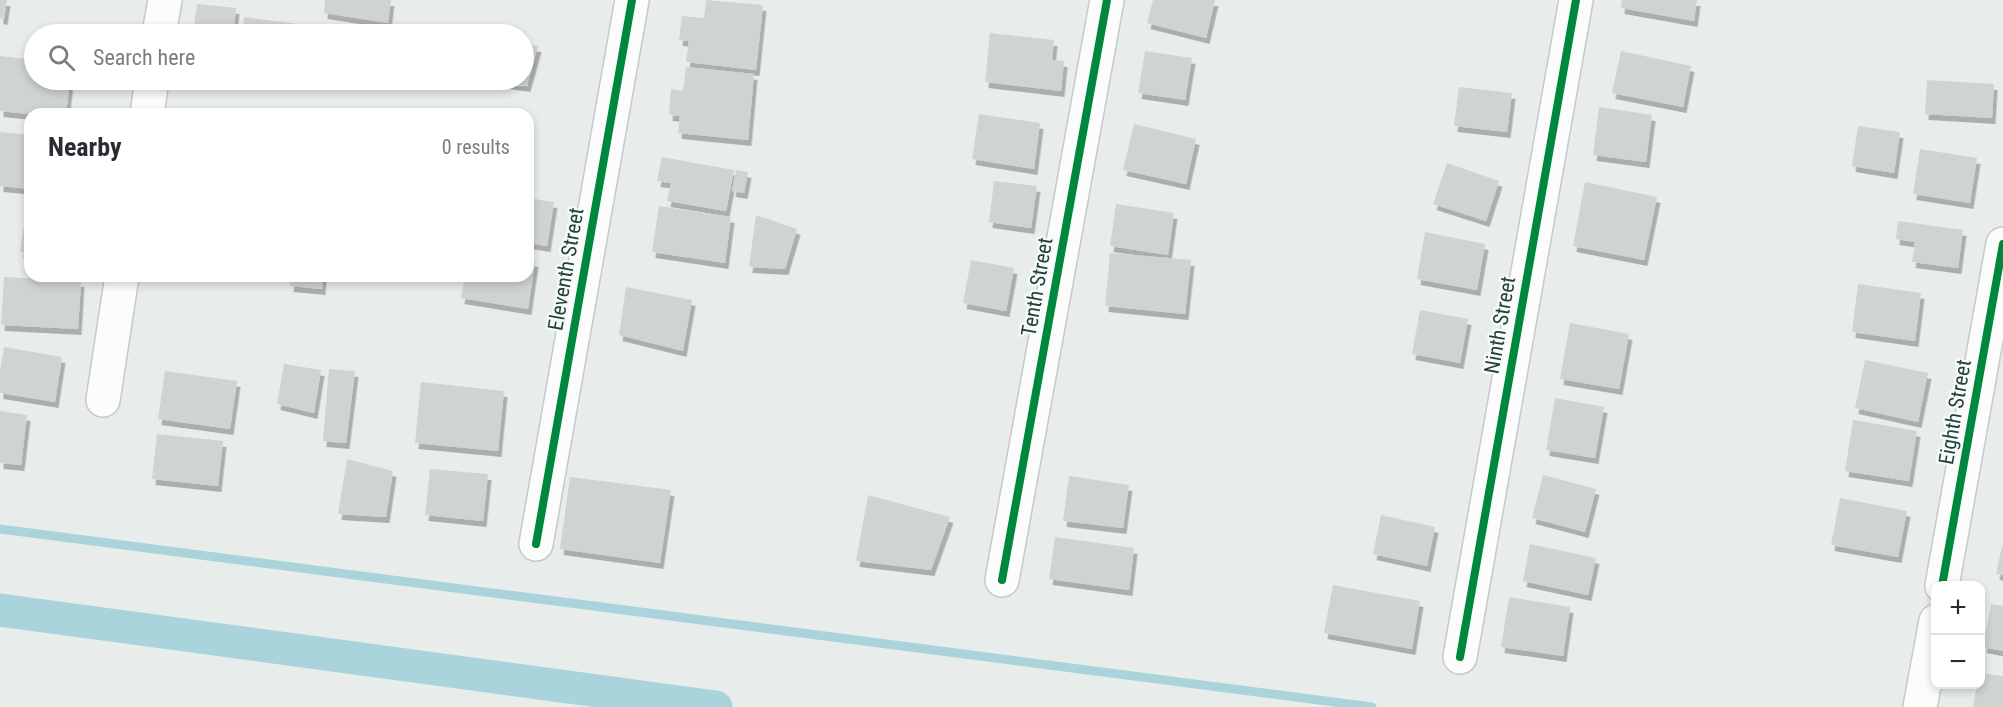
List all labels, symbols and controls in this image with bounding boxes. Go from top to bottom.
search box [24,24,534,90]
icon: search [45,41,78,74]
text: Search here [93,45,195,70]
text: Nearby [48,132,122,162]
text: 0 results [442,135,510,159]
street label: Eleventh Street [543,206,589,332]
street label: Tenth Street [1016,236,1058,338]
street label: Ninth Street [1480,274,1520,376]
street label: Eighth Street [1934,358,1976,466]
map controls [1931,581,1985,689]
button: + [1931,581,1985,635]
button: − [1931,635,1985,689]

